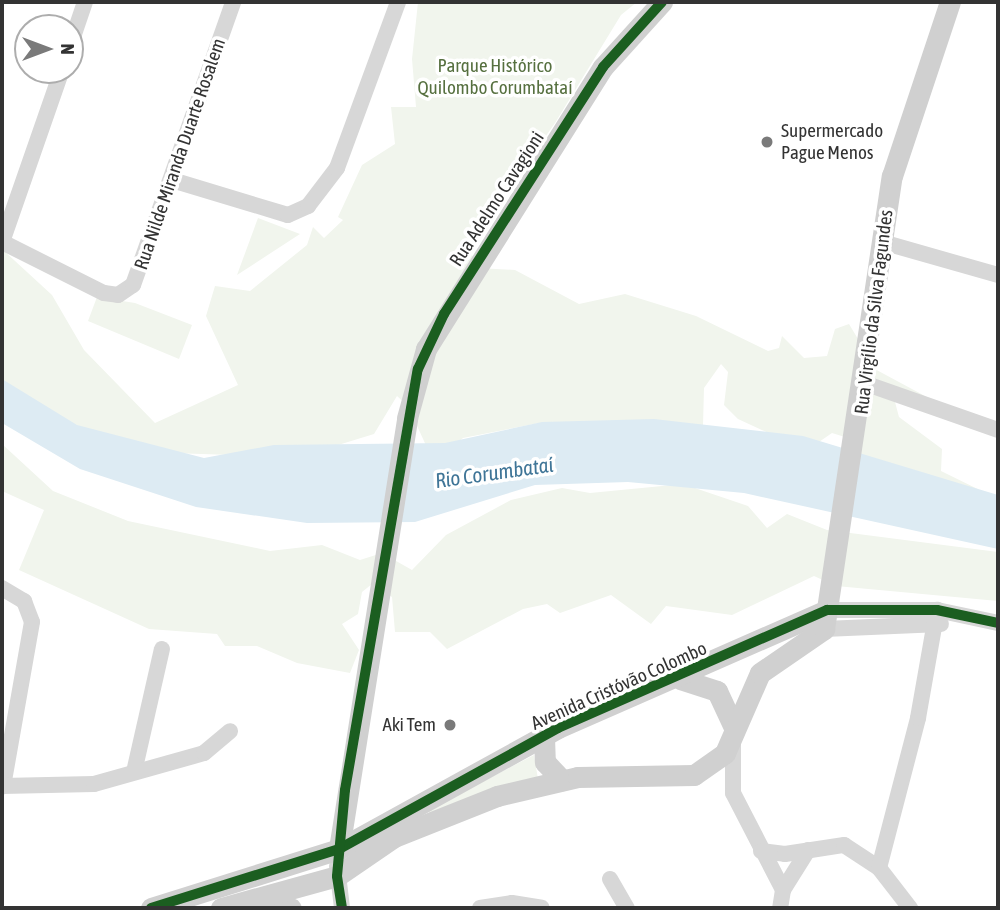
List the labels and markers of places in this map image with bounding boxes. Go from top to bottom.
place label: Supermercado Pague Menos [781,120,883,164]
marker: Supermercado Pague Menos [759,134,775,150]
place label: Aki Tem [382,714,436,736]
marker: Aki Tem [442,717,458,733]

